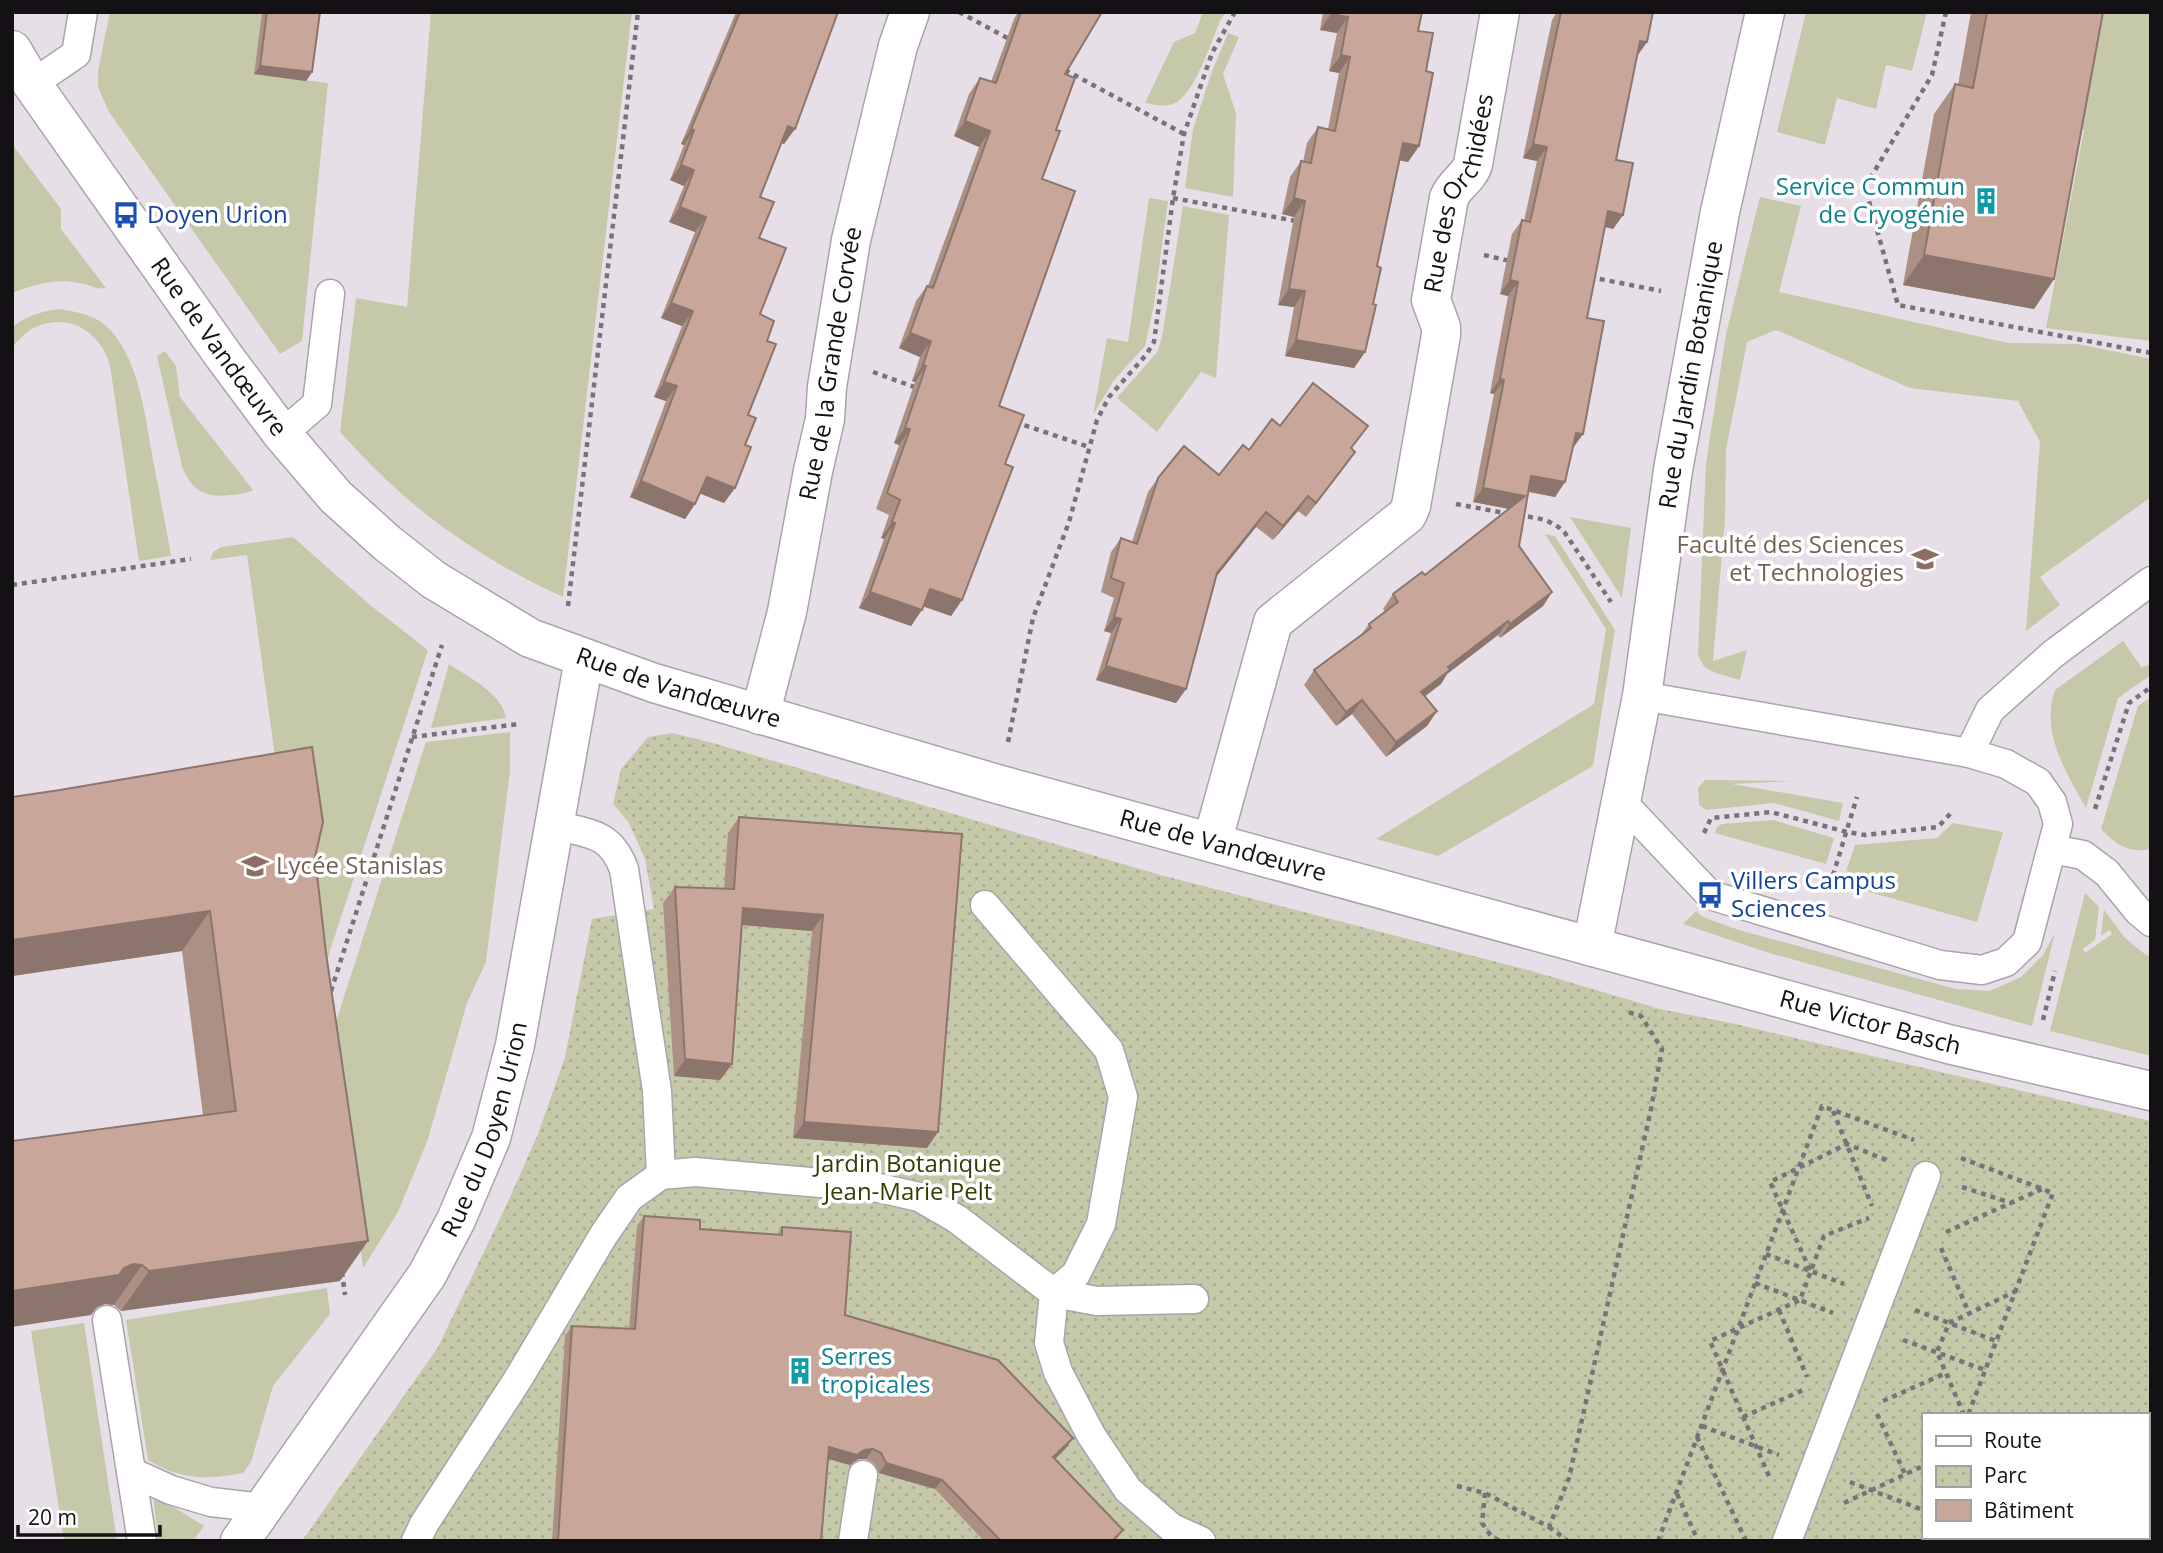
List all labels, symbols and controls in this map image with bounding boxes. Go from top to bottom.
street label: Rue des Orchidées [1415,91,1500,295]
place label: Service Commun de Cryogénie [1776,169,1965,230]
building icon: Service Commun de Cryogénie [1971,186,2001,216]
place label: Doyen Urion [147,197,288,230]
bus stop icon: Doyen Urion [111,200,141,230]
street label: Rue de la Grande Corvée [790,223,869,503]
street label: Rue du Jardin Botanique [1650,238,1729,511]
street label: Rue de Vandœuvre [144,250,296,442]
place label: Faculté des Sciences et Technologies [1677,527,1904,588]
school or university icon: Faculté des Sciences et Technologies [1910,544,1940,574]
street label: Rue de Vandœuvre [572,638,785,735]
street label: Rue de Vandœuvre [1116,800,1331,888]
place label: Lycée Stanislas [276,848,443,881]
school or university icon: Lycée Stanislas [240,851,270,881]
place label: Villers Campus Sciences [1731,863,1896,924]
bus stop icon: Villers Campus Sciences [1695,880,1725,910]
street label: Rue Victor Basch [1776,981,1964,1061]
street label: Rue du Doyen Urion [432,1019,534,1242]
park label: Jardin Botanique Jean-Marie Pelt [813,1146,1001,1207]
place label: Serres tropicales [821,1339,930,1400]
building icon: Serres tropicales [785,1356,815,1386]
legend [1922,1413,2149,1539]
text: Route [1984,1426,2042,1454]
text: Parc [1984,1461,2027,1489]
scale bar [18,1494,159,1538]
text: Bâtiment [1984,1496,2074,1524]
text: 20 m [28,1503,77,1531]

